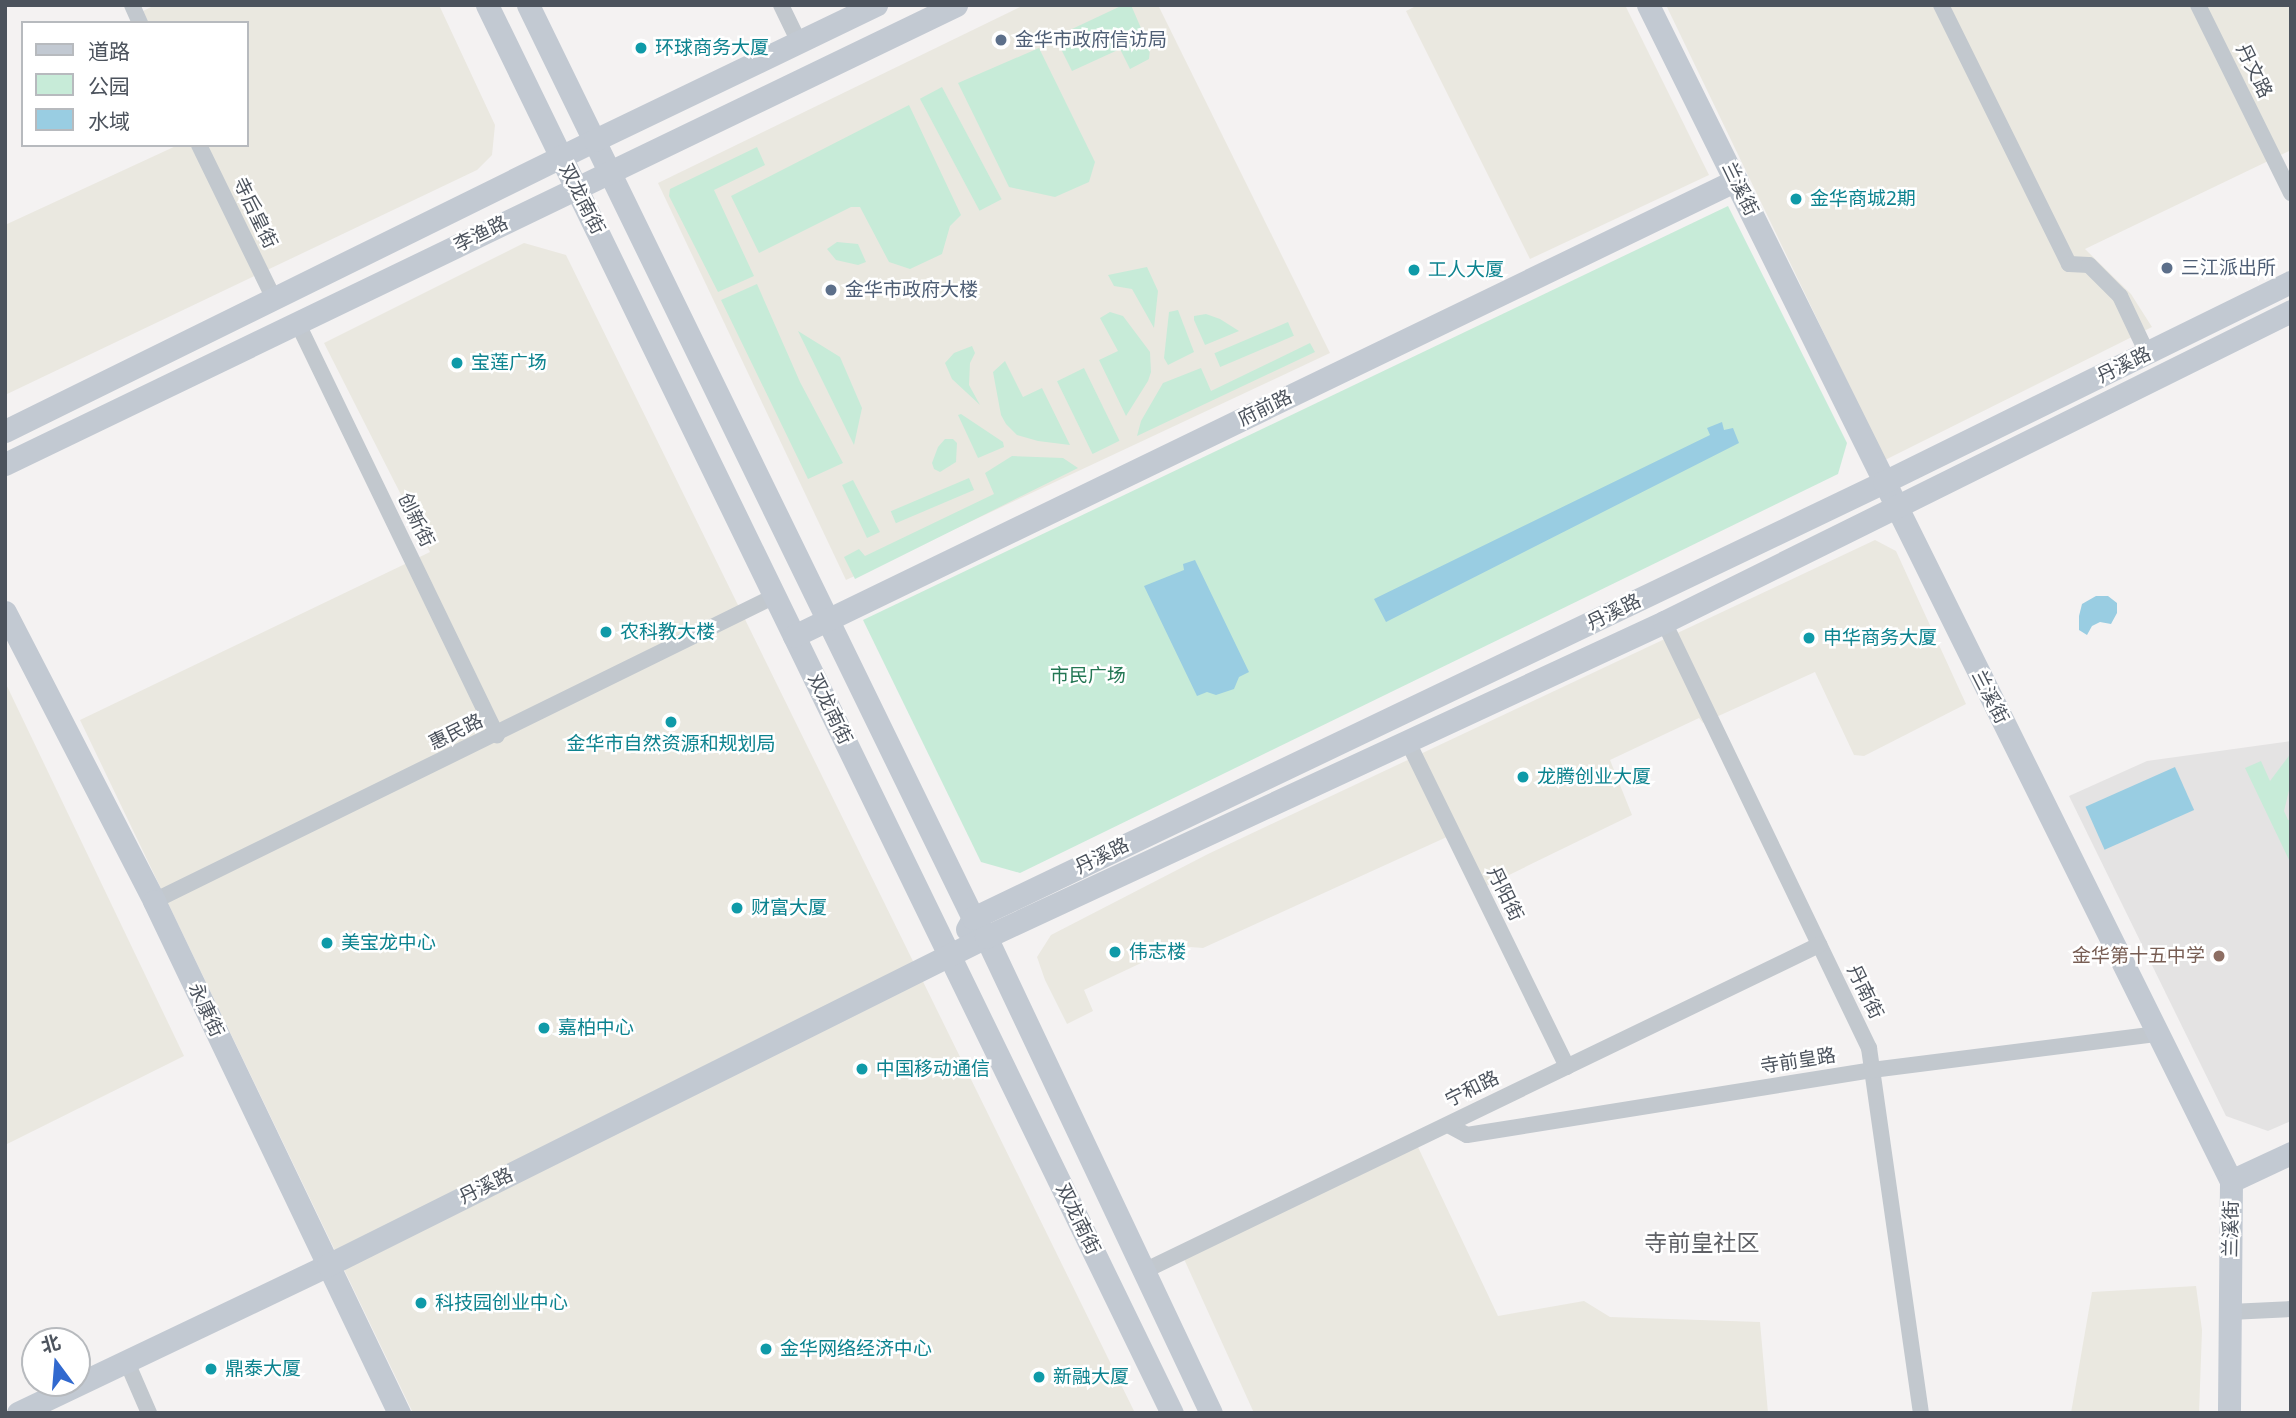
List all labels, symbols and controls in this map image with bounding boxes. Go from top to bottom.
legend [21,21,248,147]
place label: 金华市政府信访局 [1015,29,1167,51]
marker: 金华市政府信访局 [993,32,1009,48]
text: 道路 [88,37,130,65]
place label: 环球商务大厦 [655,37,769,59]
marker: 环球商务大厦 [633,40,649,56]
street label: 丹文路 [2231,40,2277,102]
text: 公园 [88,72,130,100]
text: 水域 [88,107,130,135]
street label: 兰溪街 [1717,158,1763,220]
street label: 双龙南街 [555,160,609,238]
street label: 寺后皇街 [228,174,282,252]
place label: 金华商城2期 [1810,188,1916,210]
marker: 金华商城2期 [1788,191,1804,207]
street label: 李渔路 [450,211,512,257]
place label: 三江派出所 [2181,257,2276,279]
place label: 工人大厦 [1428,259,1504,281]
marker: 三江派出所 [2159,260,2175,276]
marker: 工人大厦 [1406,262,1422,278]
place label: 金华市政府大楼 [845,279,978,301]
marker: 金华市政府大楼 [823,282,839,298]
street label: 丹溪路 [2093,342,2155,388]
place label: 宝莲广场 [471,352,547,374]
marker: 宝莲广场 [449,355,465,371]
street label: 府前路 [1234,385,1296,431]
street label: 创新街 [393,489,439,551]
street label: 丹溪路 [1583,589,1645,635]
place label: 农科教大楼 [620,621,715,643]
marker: 农科教大楼 [598,624,614,640]
place label: 申华商务大厦 [1823,627,1937,649]
marker: 申华商务大厦 [1801,630,1817,646]
park label: 市民广场 [1050,665,1126,687]
street label: 兰溪街 [1967,666,2013,728]
street label: 双龙南街 [803,670,857,748]
street label: 惠民路 [425,709,487,755]
marker: 金华市自然资源和规划局 [663,714,679,730]
place label: 金华市自然资源和规划局 [567,733,775,755]
place label: 龙腾创业大厦 [1537,766,1651,788]
marker: 龙腾创业大厦 [1515,769,1531,785]
street label: 丹溪路 [1071,833,1133,879]
street label: 丹阳街 [1482,863,1528,925]
place label: 财富大厦 [751,897,827,919]
marker: 财富大厦 [729,900,745,916]
place label: 美宝龙中心 [341,932,436,954]
marker: 美宝龙中心 [319,935,335,951]
place label: 伟志楼 [1129,941,1186,963]
marker: 伟志楼 [1107,944,1123,960]
place label: 金华第十五中学 [2072,945,2205,967]
marker: 金华第十五中学 [2211,948,2227,964]
street label: 丹南街 [1842,961,1888,1023]
street label: 永康街 [184,979,228,1041]
place label: 嘉柏中心 [558,1017,634,1039]
marker: 嘉柏中心 [536,1020,552,1036]
street label: 寺前皇路 [1759,1044,1837,1078]
place label: 中国移动通信 [876,1058,990,1080]
marker: 中国移动通信 [854,1061,870,1077]
street label: 宁和路 [1441,1066,1503,1112]
street label: 丹溪路 [455,1163,517,1209]
street label: 双龙南街 [1051,1180,1105,1258]
street label: 兰溪街 [2219,1200,2243,1258]
district label: 寺前皇社区 [1645,1228,1759,1256]
place label: 科技园创业中心 [435,1292,568,1314]
marker: 科技园创业中心 [413,1295,429,1311]
north arrow [21,1327,91,1397]
text: 北 [38,1329,63,1359]
place label: 金华网络经济中心 [780,1338,932,1360]
marker: 金华网络经济中心 [758,1341,774,1357]
place label: 鼎泰大厦 [225,1358,301,1380]
marker: 鼎泰大厦 [203,1361,219,1377]
place label: 新融大厦 [1053,1366,1129,1388]
marker: 新融大厦 [1031,1369,1047,1385]

